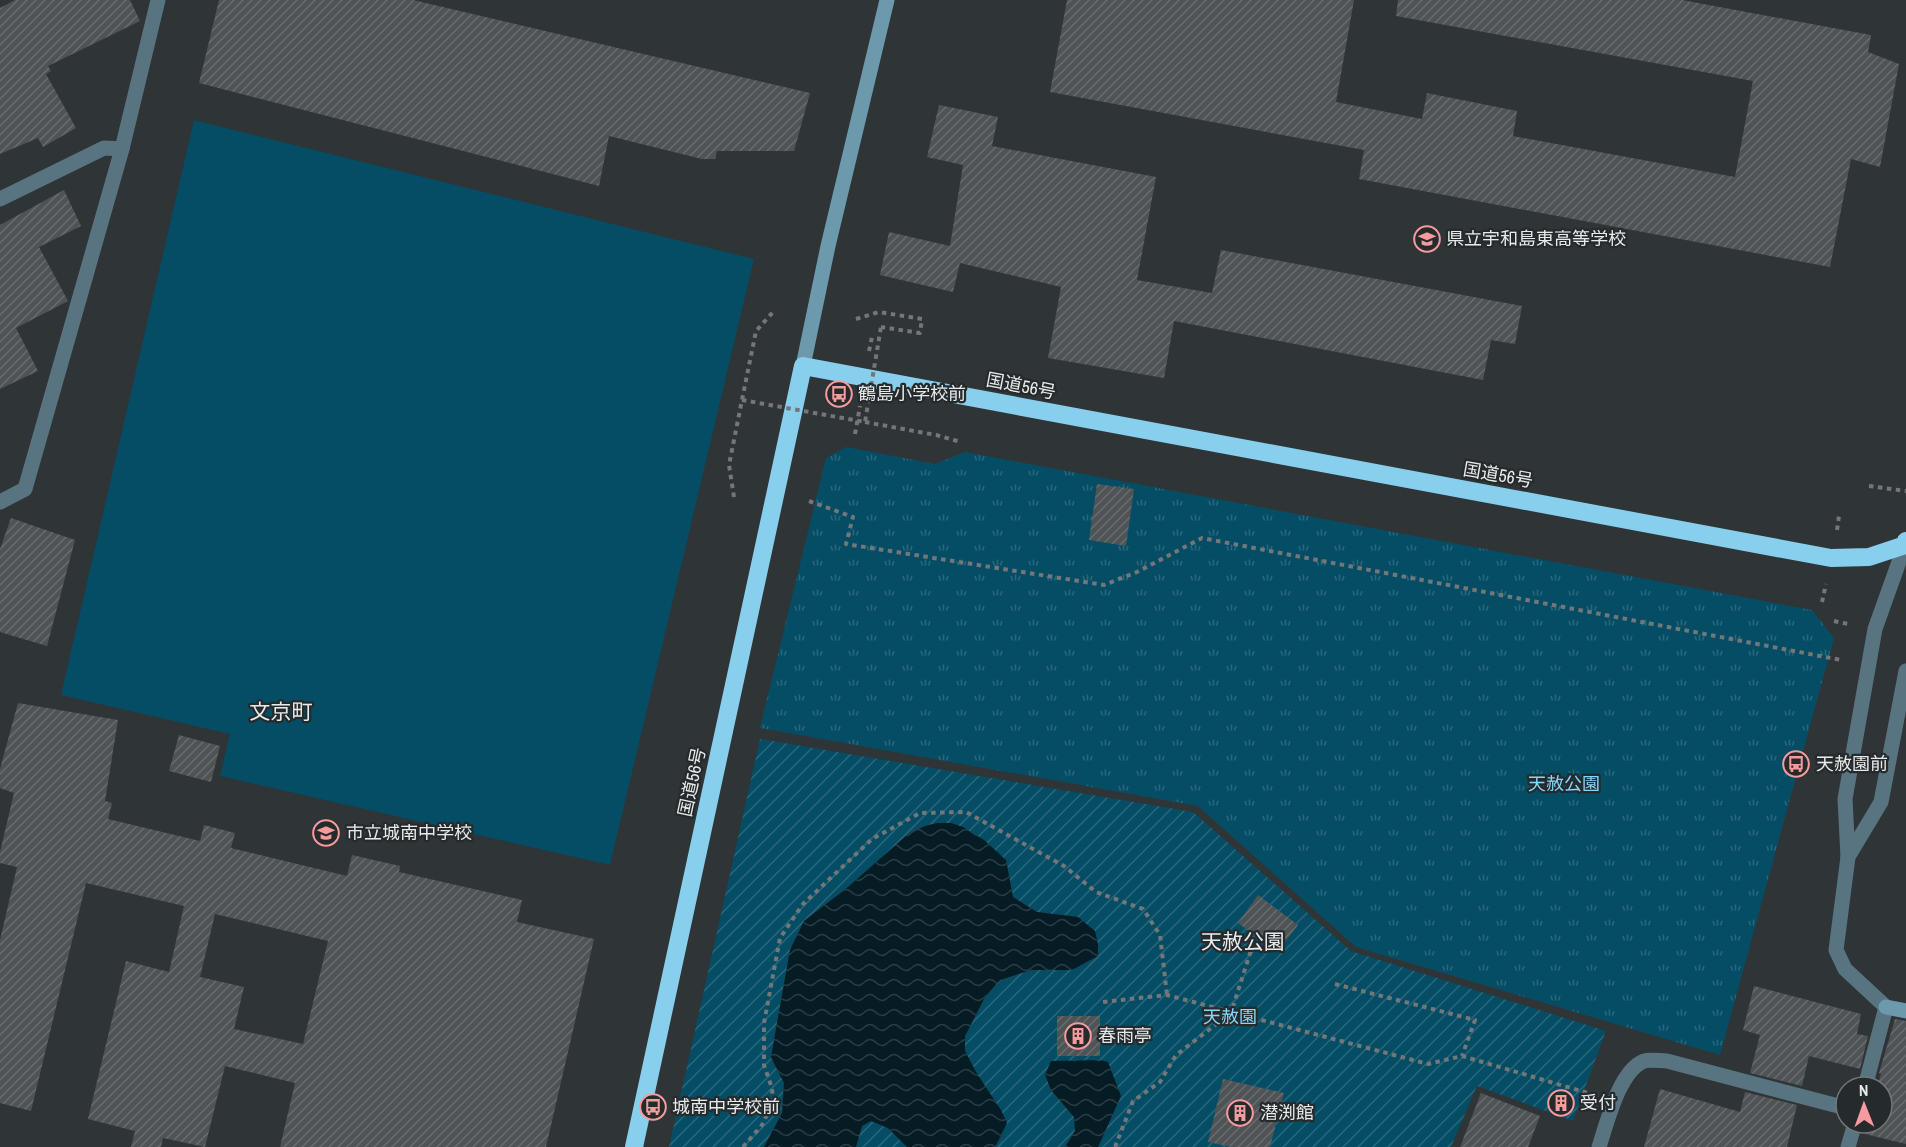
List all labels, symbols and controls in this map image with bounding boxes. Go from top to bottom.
school or university icon: 県立宇和島東高等学校 [1412,224,1442,254]
place label: 県立宇和島東高等学校 [1446,226,1626,251]
street label: 国道56号 [984,367,1058,404]
bus stop icon: 鶴島小学校前 [824,379,854,409]
place label: 鶴島小学校前 [858,381,966,406]
street label: 国道56号 [1461,456,1535,493]
district label: 文京町 [250,697,313,726]
street label: 国道56号 [672,745,711,819]
bus stop icon: 天赦園前 [1781,749,1811,779]
place label: 天赦園前 [1816,751,1888,776]
park label: 天赦公園 [1528,771,1600,796]
school or university icon: 市立城南中学校 [311,818,341,848]
place label: 市立城南中学校 [346,820,472,845]
district label: 天赦公園 [1201,927,1285,956]
park label: 天赦園 [1203,1004,1257,1029]
building icon: 春雨亭 [1063,1021,1093,1051]
place label: 春雨亭 [1098,1023,1152,1048]
north arrow [1834,1075,1894,1135]
text: N [1859,1079,1869,1101]
building icon: 受付 [1546,1088,1576,1118]
place label: 受付 [1580,1090,1616,1115]
bus stop icon: 城南中学校前 [638,1092,668,1122]
place label: 城南中学校前 [672,1094,780,1119]
building icon: 潜渕館 [1225,1098,1255,1128]
place label: 潜渕館 [1260,1100,1314,1125]

